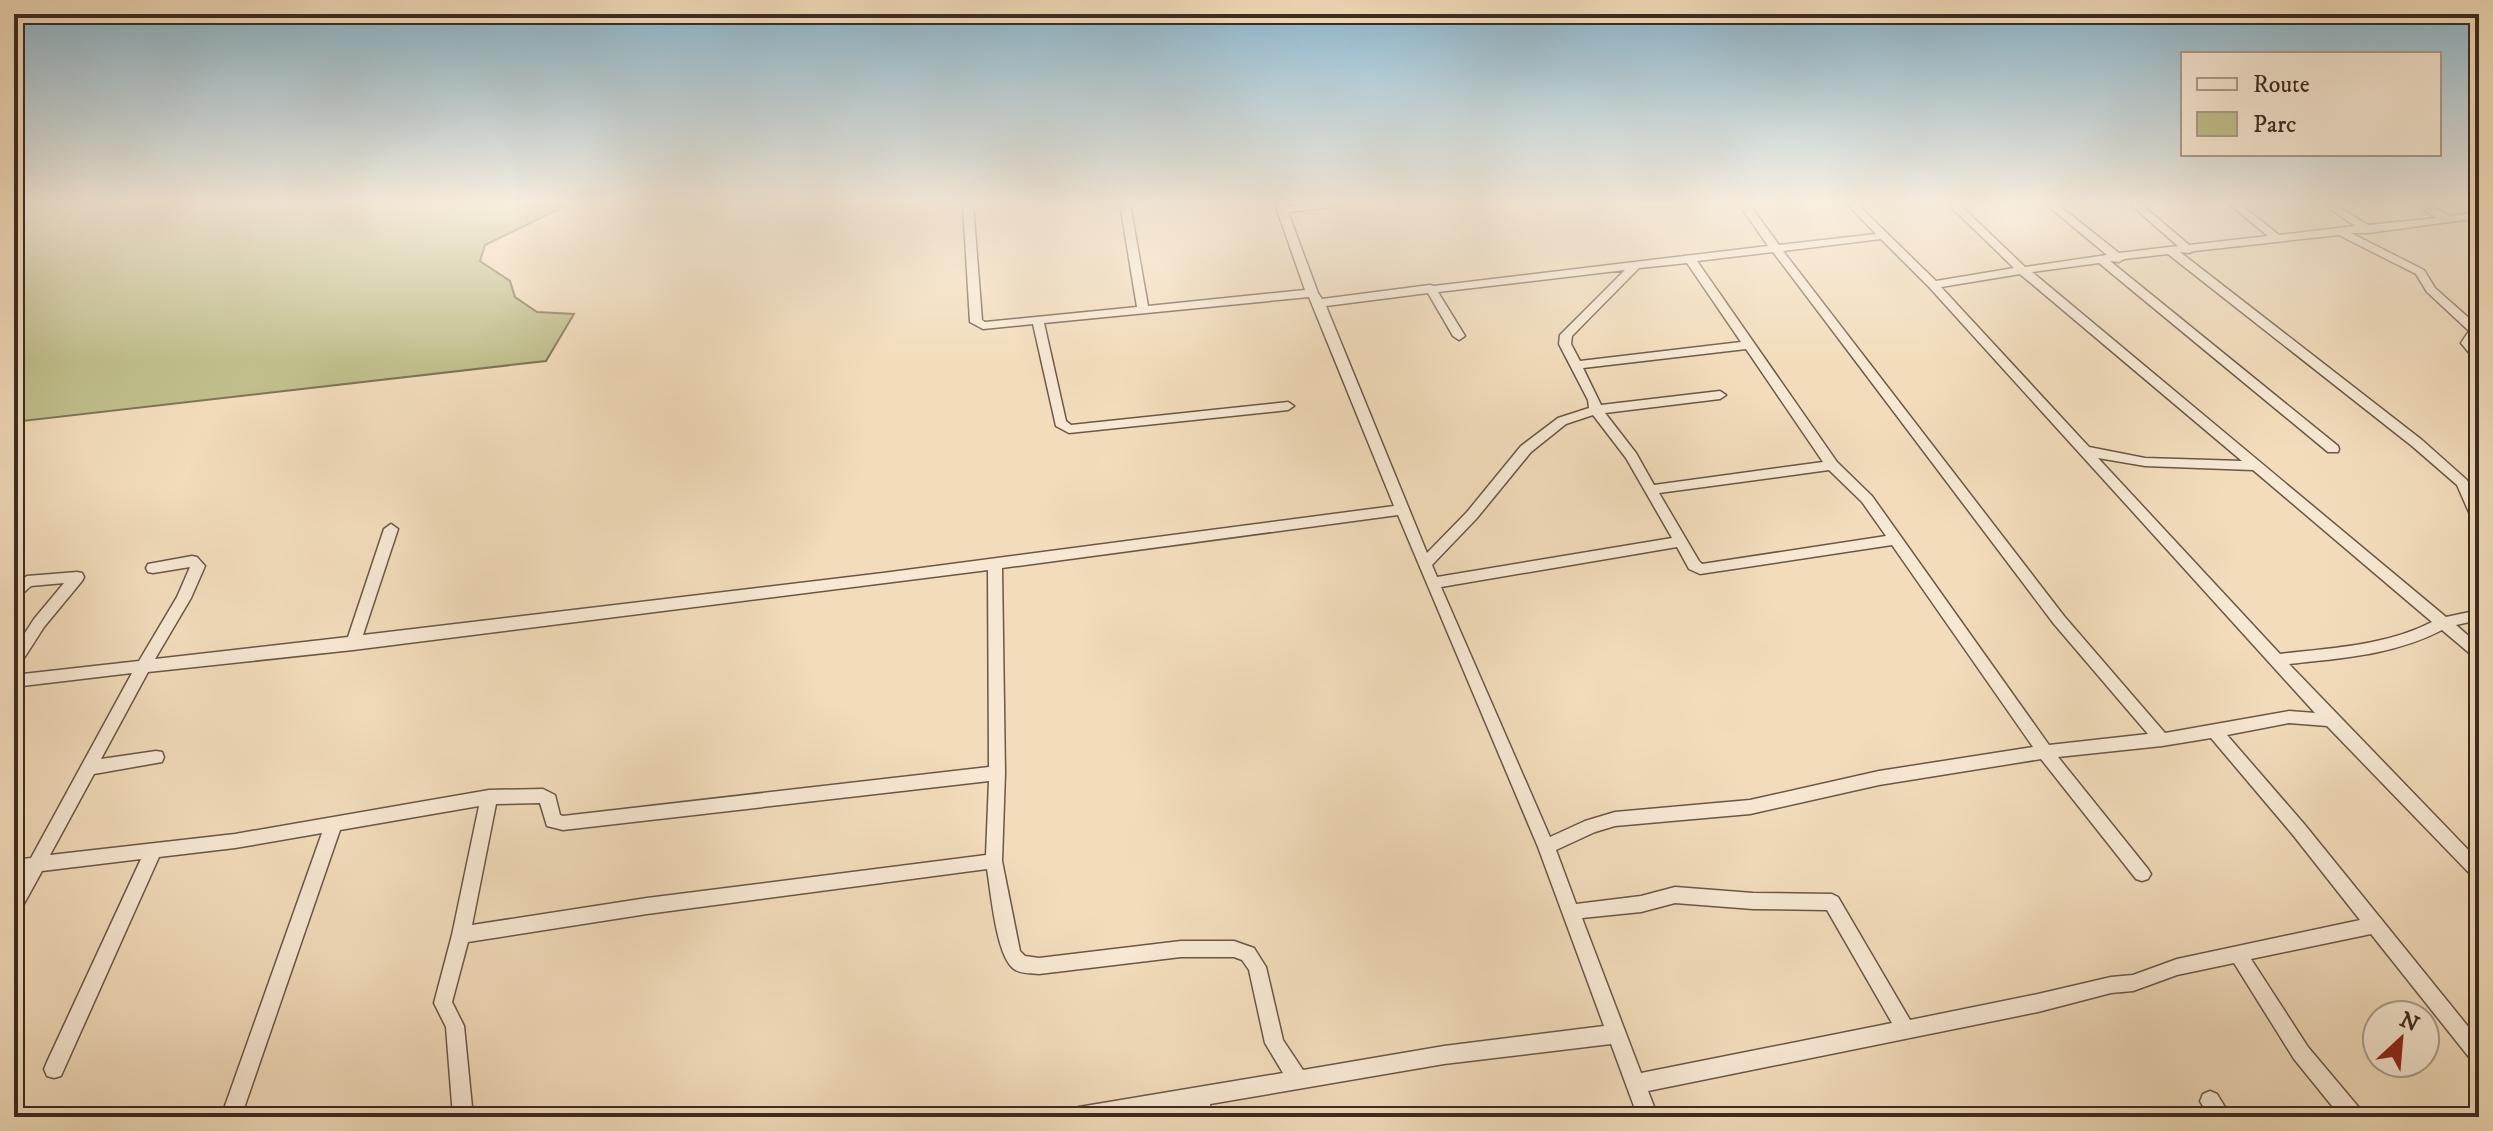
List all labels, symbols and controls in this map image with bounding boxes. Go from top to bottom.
legend [2181,52,2441,156]
text: Route [2253,70,2310,100]
text: Parc [2253,110,2296,140]
north arrow [2361,999,2441,1079]
text: N [2395,1006,2423,1038]

